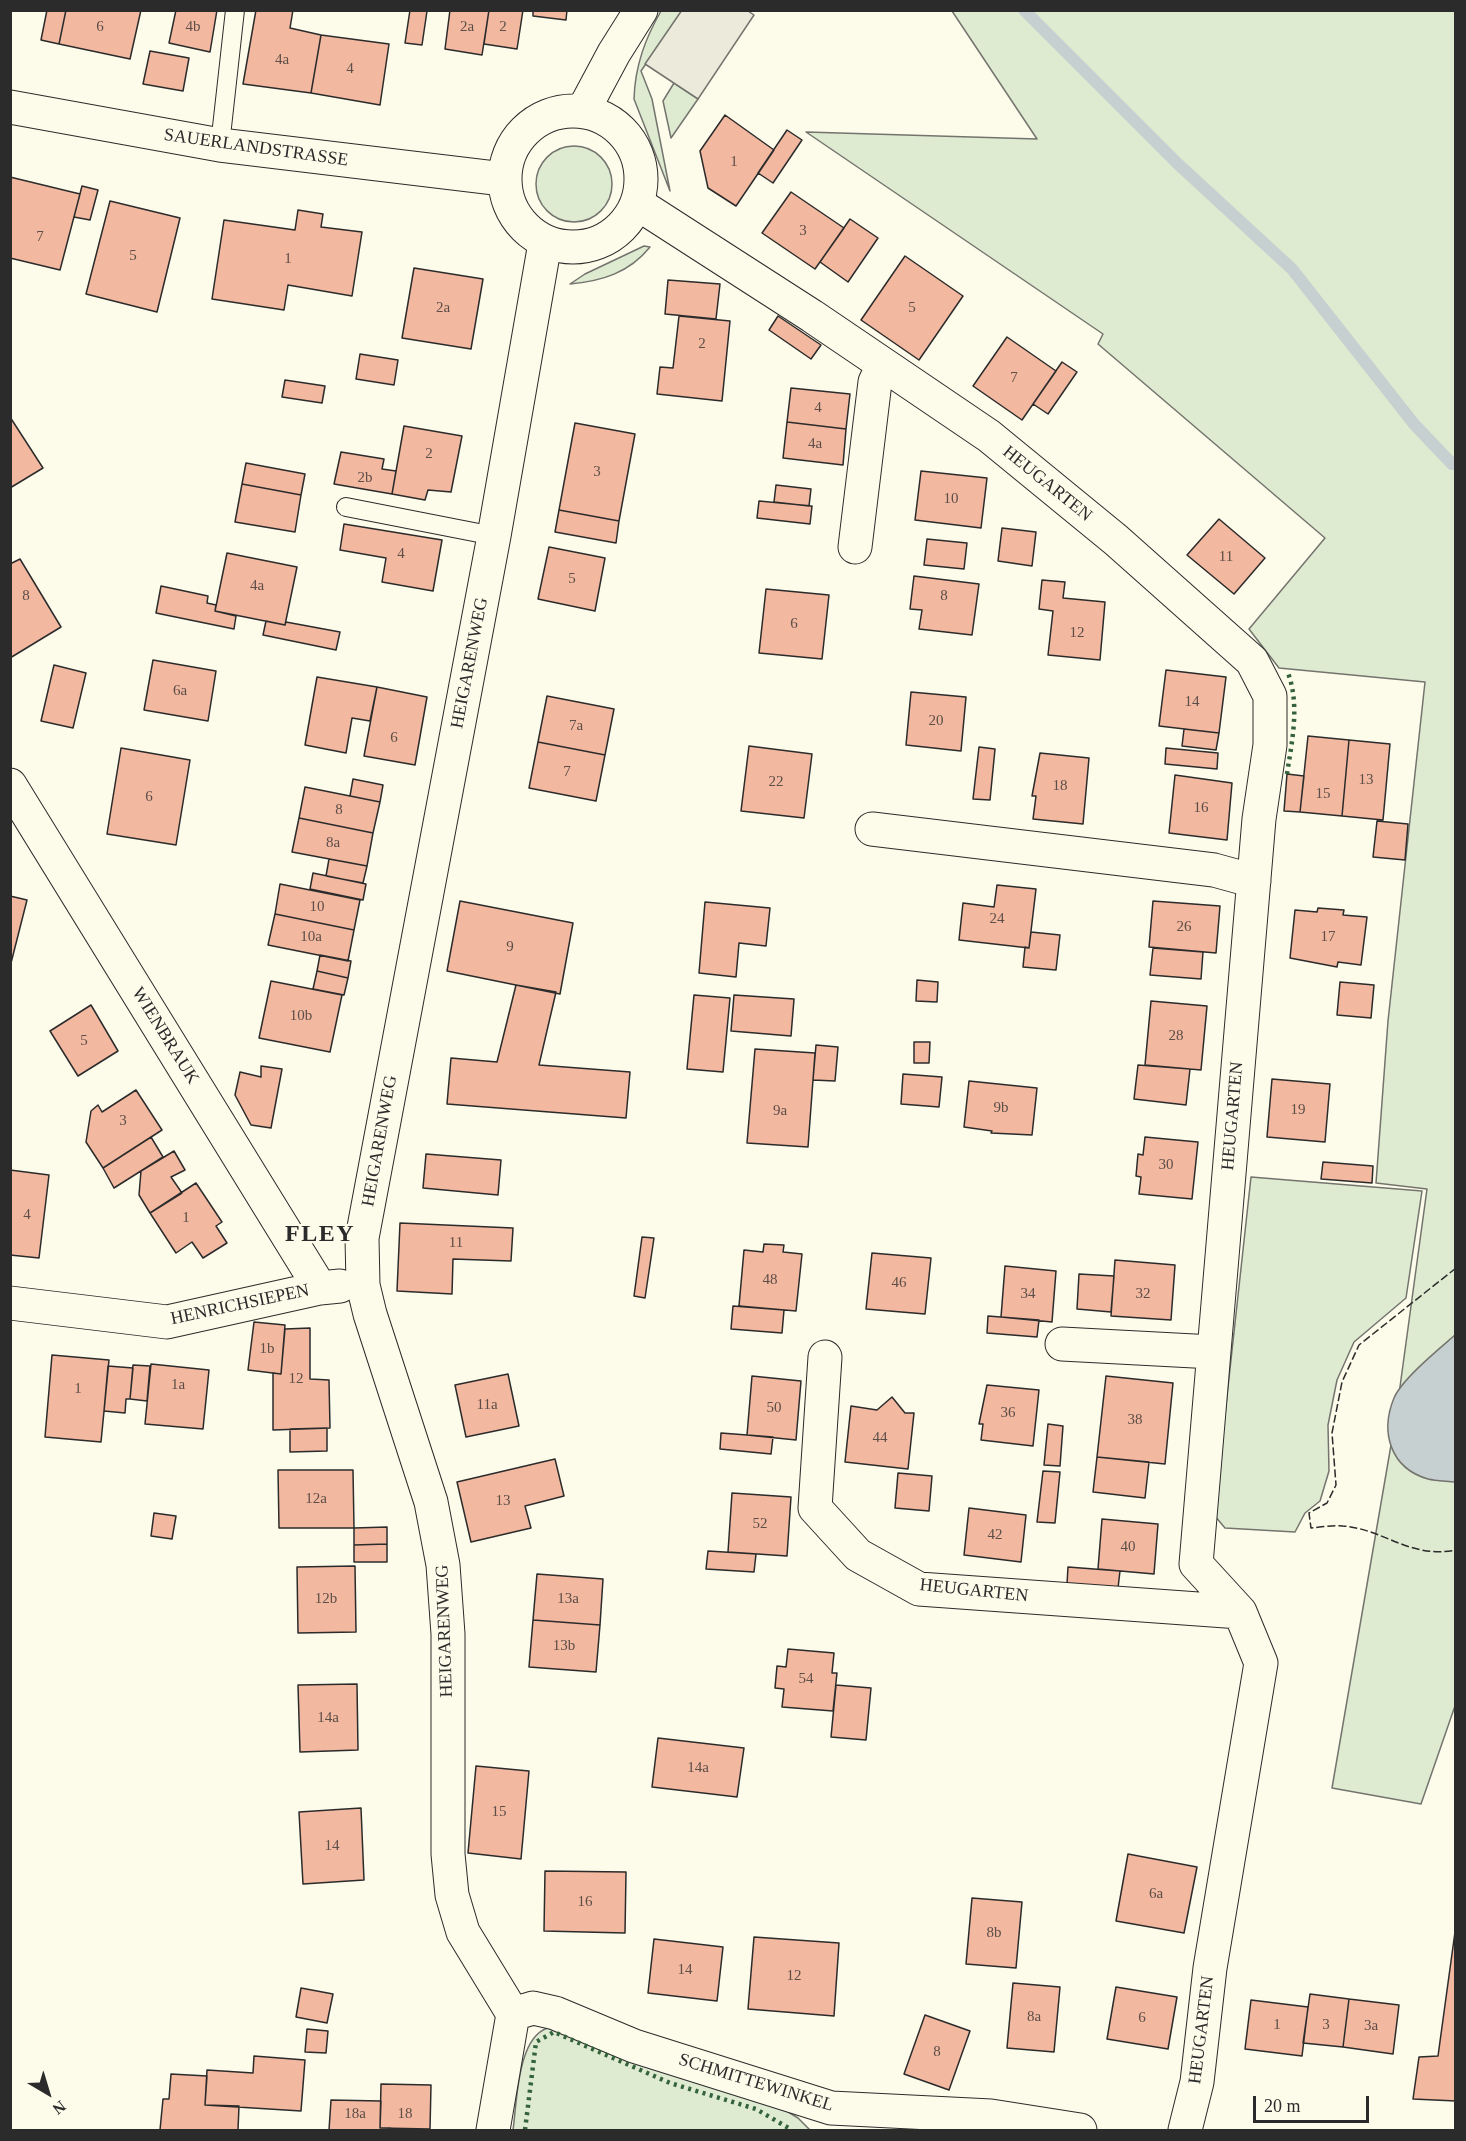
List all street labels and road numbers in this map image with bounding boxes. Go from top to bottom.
street label: SAUERLANDSTRASSE [162,124,350,172]
street label: HEUGARTEN [998,441,1096,527]
street label: HEIGARENWEG [447,596,493,730]
street label: WIENBRAUK [127,984,203,1088]
street label: HEUGARTEN [1217,1061,1249,1171]
street label: HEIGARENWEG [358,1074,402,1208]
street label: HENRICHSIEPEN [169,1280,311,1330]
street label: HEIGARENWEG [432,1564,458,1698]
street label: HEUGARTEN [919,1575,1029,1607]
street label: HEUGARTEN [1185,1975,1219,2085]
street label: SCHMITTEWINKEL [676,2049,836,2117]

